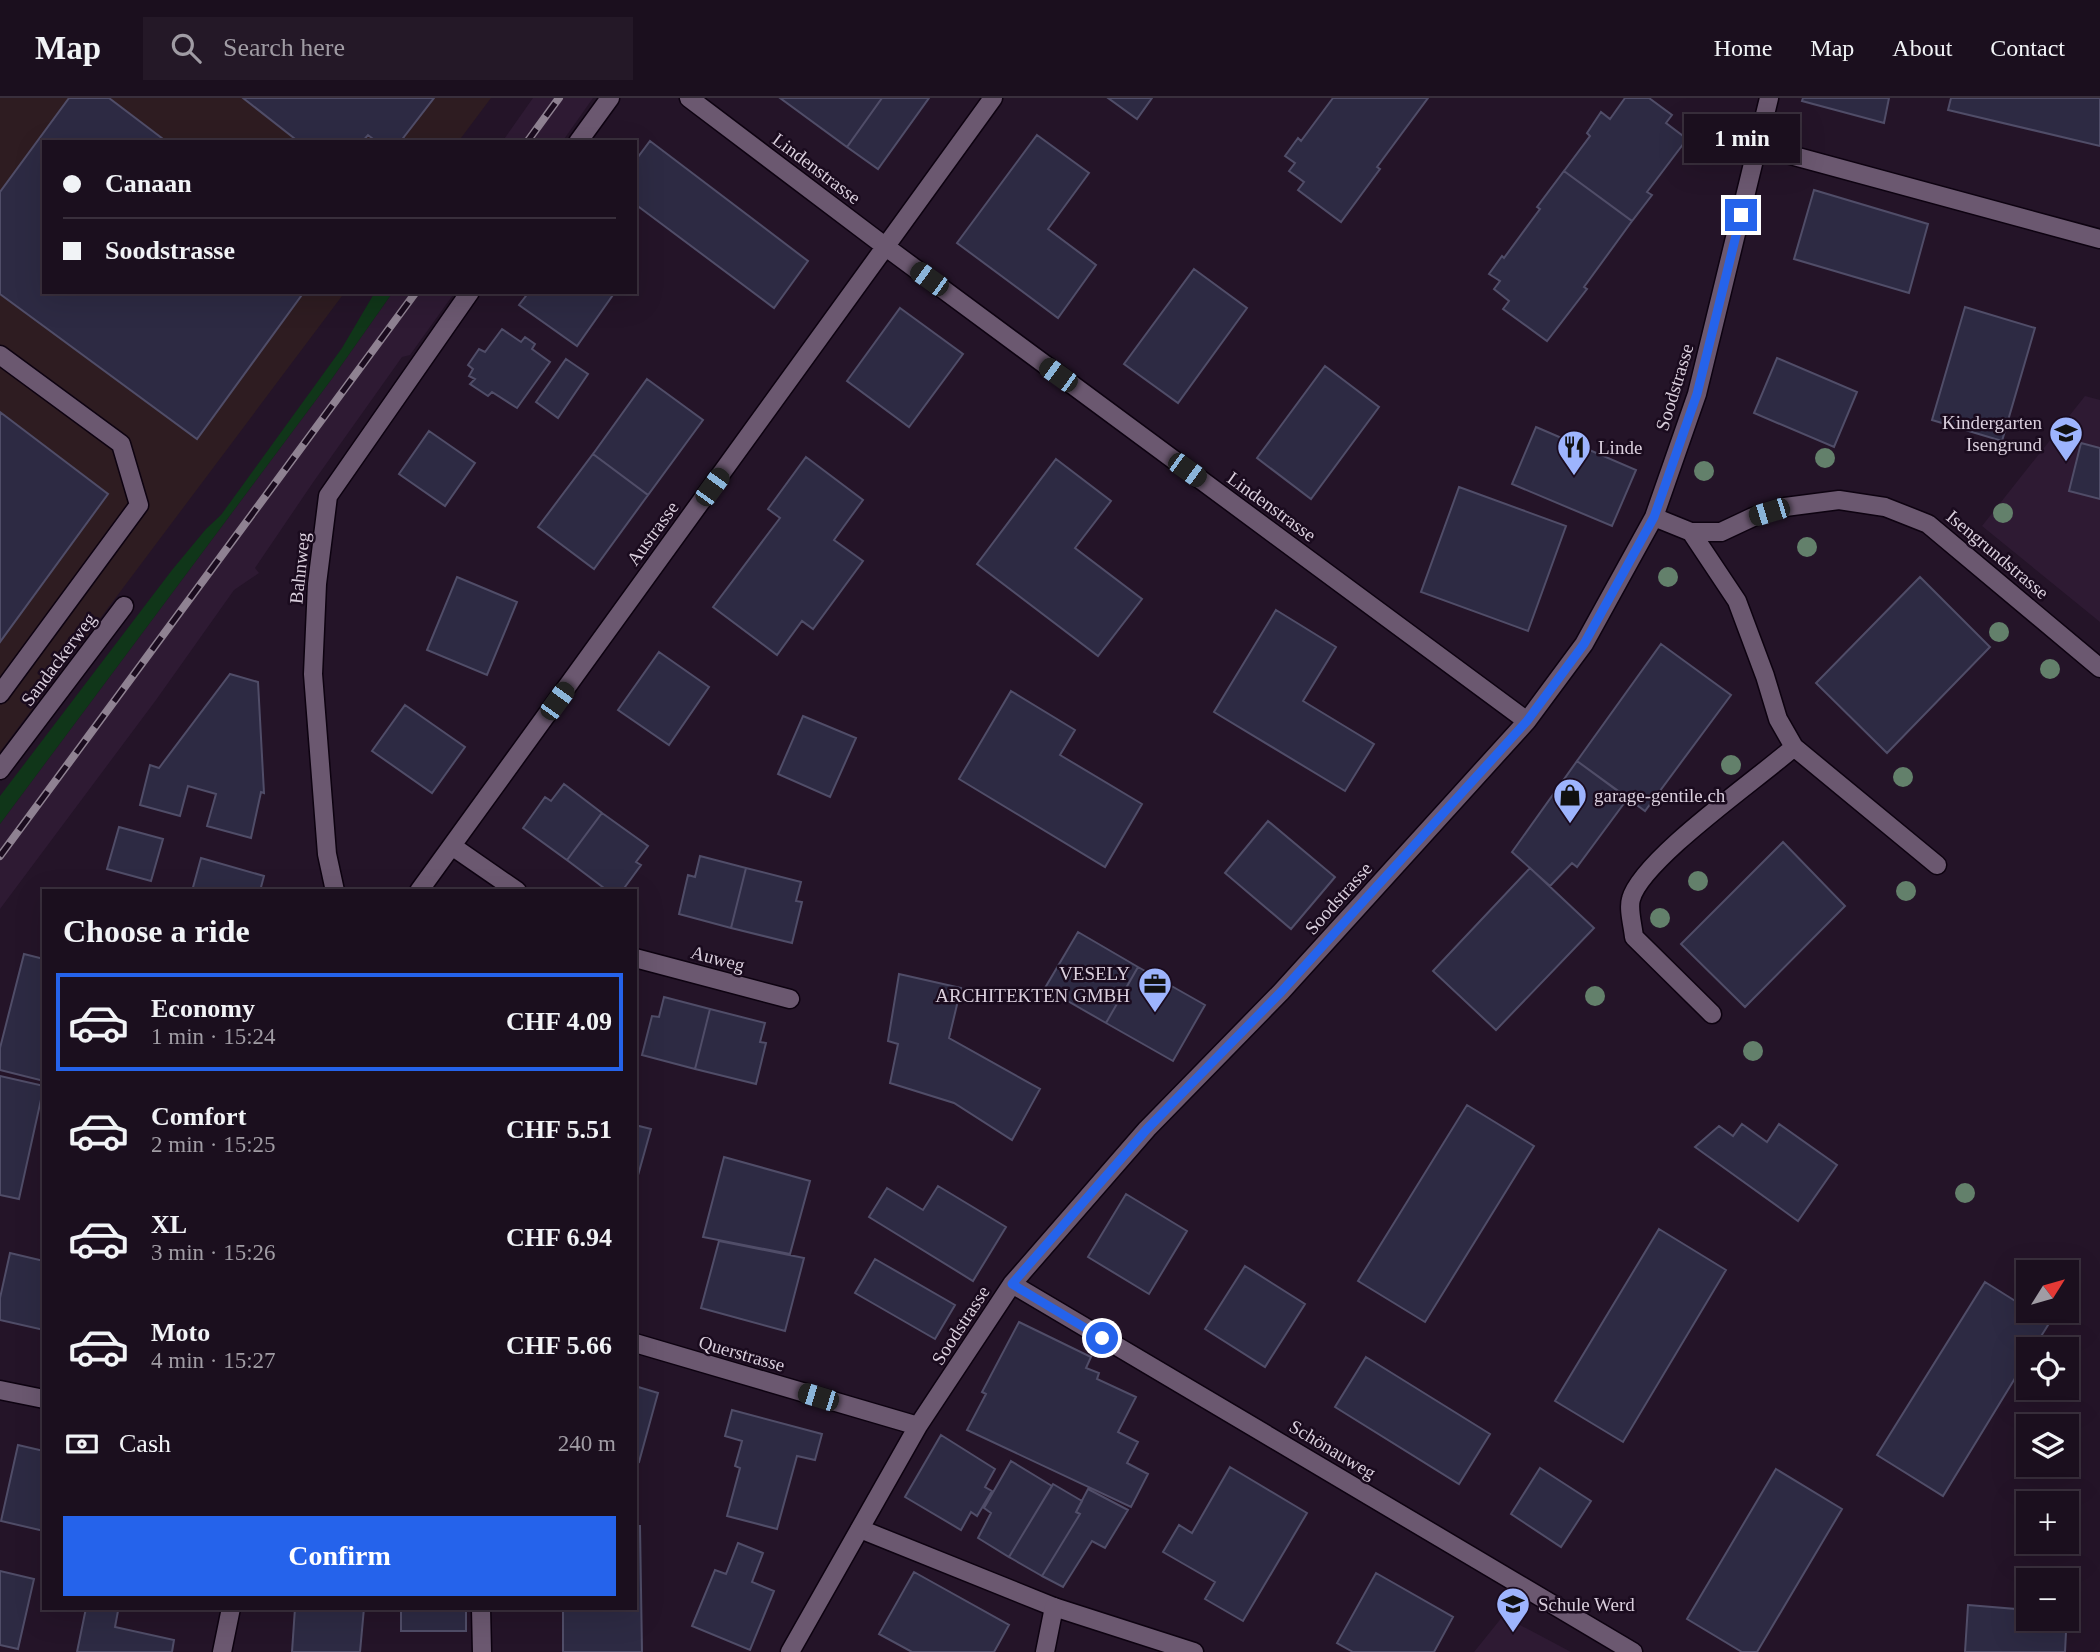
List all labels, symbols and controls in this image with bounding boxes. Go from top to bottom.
search box [143,17,633,80]
icon: search [167,29,205,67]
text: Map [35,30,101,66]
text: Search here [223,33,345,62]
text: Home [1714,35,1772,61]
text: Map [1810,35,1854,61]
text: About [1892,35,1952,61]
text: Contact [1990,35,2065,61]
callout: 1 min [1683,114,1799,162]
text: 1 min [1714,126,1770,151]
street label: Lindenstrasse [769,129,865,208]
text: Canaan [105,169,192,198]
route end [1725,199,1757,231]
text: Soodstrasse [105,236,235,265]
car [906,258,953,300]
street label: Soodstrasse [1651,341,1698,433]
car [1035,354,1082,396]
place label: Kindergarten Isengrund [1942,412,2042,455]
school or university icon: Kindergarten Isengrund [2047,414,2085,463]
restaurant icon: Linde [1555,428,1593,477]
place label: Linde [1598,437,1642,458]
car [1164,449,1211,491]
car [692,464,733,510]
street label: Lindenstrasse [1223,467,1320,546]
car [1746,496,1793,528]
street label: Austrasse [622,497,683,569]
street label: Isengrundstrasse [1942,506,2053,603]
street label: Bahnweg [285,531,314,605]
street label: Sandackerweg [17,608,100,710]
car [537,678,578,724]
shop icon: garage-gentile.ch [1551,776,1589,825]
place label: garage-gentile.ch [1594,785,1726,806]
street label: Soodstrasse [1301,858,1376,939]
text: Choose a ride [63,913,250,949]
street label: Auweg [689,941,748,976]
place label: VESELY ARCHITEKTEN GMBH [935,963,1130,1006]
office icon: VESELY ARCHITEKTEN GMBH [1136,965,1174,1014]
icon: car [67,991,130,1054]
text: Economy [151,994,255,1023]
text: CHF 4.09 [506,1007,612,1036]
text: 1 min · 15:24 [151,1024,276,1049]
icon: car [67,1099,130,1162]
text: Comfort [151,1102,246,1131]
text: CHF 5.51 [506,1115,612,1144]
text: 2 min · 15:25 [151,1132,276,1157]
icon: car [67,1207,130,1270]
text: XL [151,1210,187,1239]
text: CHF 6.94 [506,1223,612,1252]
text: 3 min · 15:26 [151,1240,276,1265]
north arrow [2016,1260,2079,1323]
map controls [2016,1260,2079,1631]
street label: Soodstrasse [927,1282,994,1369]
icon: car [67,1315,130,1378]
text: Moto [151,1318,210,1347]
route start [1086,1322,1118,1354]
text: CHF 5.66 [506,1331,612,1360]
street label: Querstrasse [696,1331,787,1376]
button: locate [2016,1337,2079,1400]
text: 4 min · 15:27 [151,1348,276,1373]
car [795,1381,842,1413]
button: layers [2016,1414,2079,1477]
street label: Schönauweg [1286,1415,1380,1484]
icon: cash [63,1425,101,1463]
text: Cash [119,1429,171,1458]
text: 240 m [558,1431,616,1456]
button: + [2016,1491,2079,1554]
button: Confirm [63,1516,616,1596]
button: − [2016,1568,2079,1631]
school or university icon: Schule Werd [1494,1585,1532,1634]
place label: Schule Werd [1538,1594,1635,1615]

